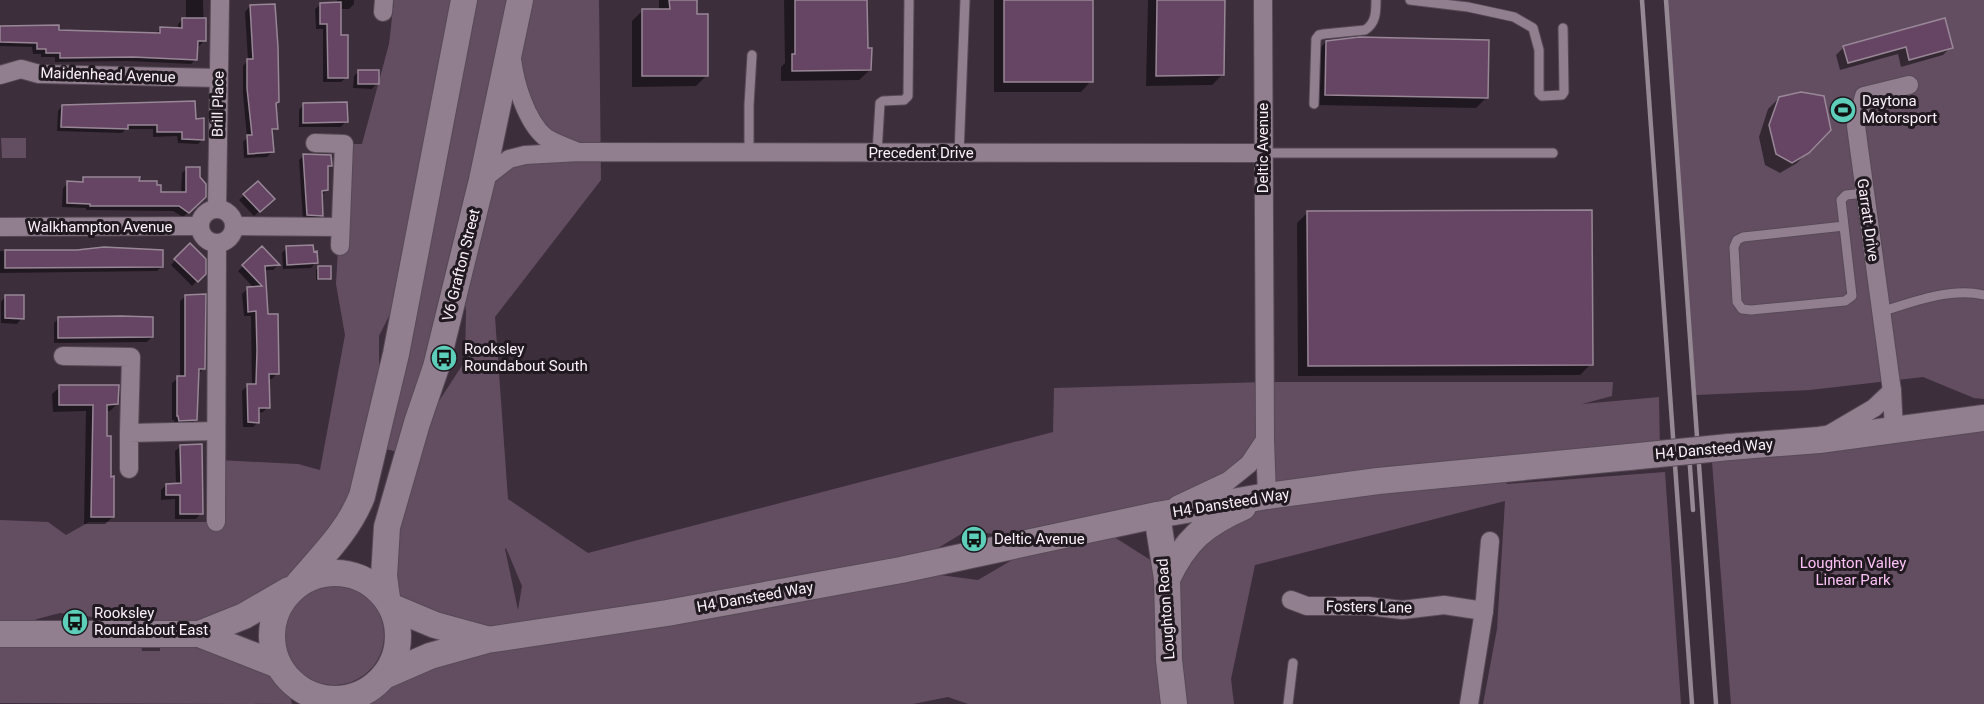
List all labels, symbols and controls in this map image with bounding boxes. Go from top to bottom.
street label: Maidenhead Avenue [40,64,176,86]
street label: Brill Place [208,71,228,137]
place label: Daytona Motorsport [1862,92,1937,127]
sports icon: Daytona Motorsport [1828,95,1858,125]
street label: Deltic Avenue [1254,103,1272,193]
street label: Precedent Drive [868,144,974,162]
street label: Garratt Drive [1853,177,1883,263]
street label: V6 Grafton Street [438,207,484,323]
street label: Walkhampton Avenue [28,218,172,236]
place label: Rooksley Roundabout South [464,340,588,375]
bus stop icon: Rooksley Roundabout South [429,343,459,373]
street label: H4 Dansteed Way [1654,435,1774,463]
street label: H4 Dansteed Way [1171,485,1291,521]
bus stop icon: Deltic Avenue [959,524,989,554]
place label: Deltic Avenue [994,530,1085,548]
park label: Loughton Valley Linear Park [1800,554,1906,589]
street label: Loughton Road [1153,558,1179,660]
street label: H4 Dansteed Way [695,578,815,616]
street label: Fosters Lane [1326,597,1412,617]
place label: Rooksley Roundabout East [94,604,208,639]
bus stop icon: Rooksley Roundabout East [60,607,90,637]

